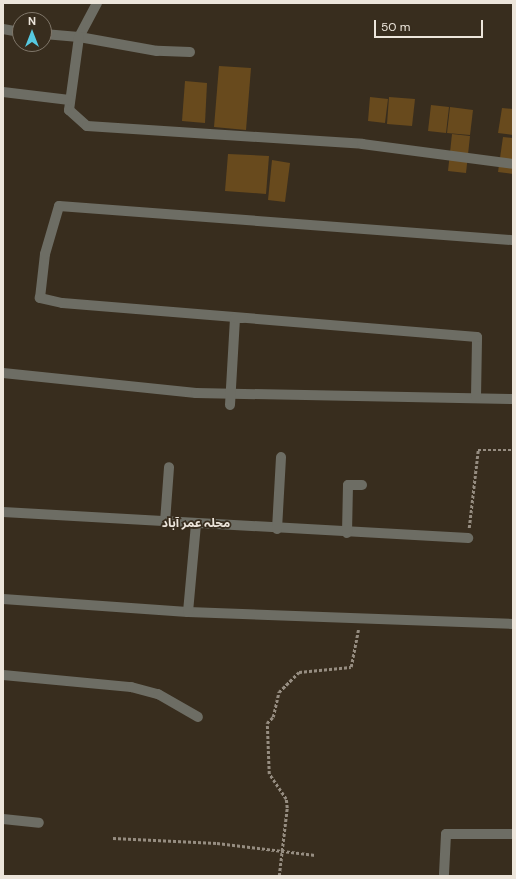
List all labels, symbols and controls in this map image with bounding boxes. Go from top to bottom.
north arrow [12,12,52,52]
scale bar [376,12,485,38]
text: N [28,14,36,28]
text: 50 m [381,19,410,35]
district label: محلہ عمر آباد [162,517,230,531]

